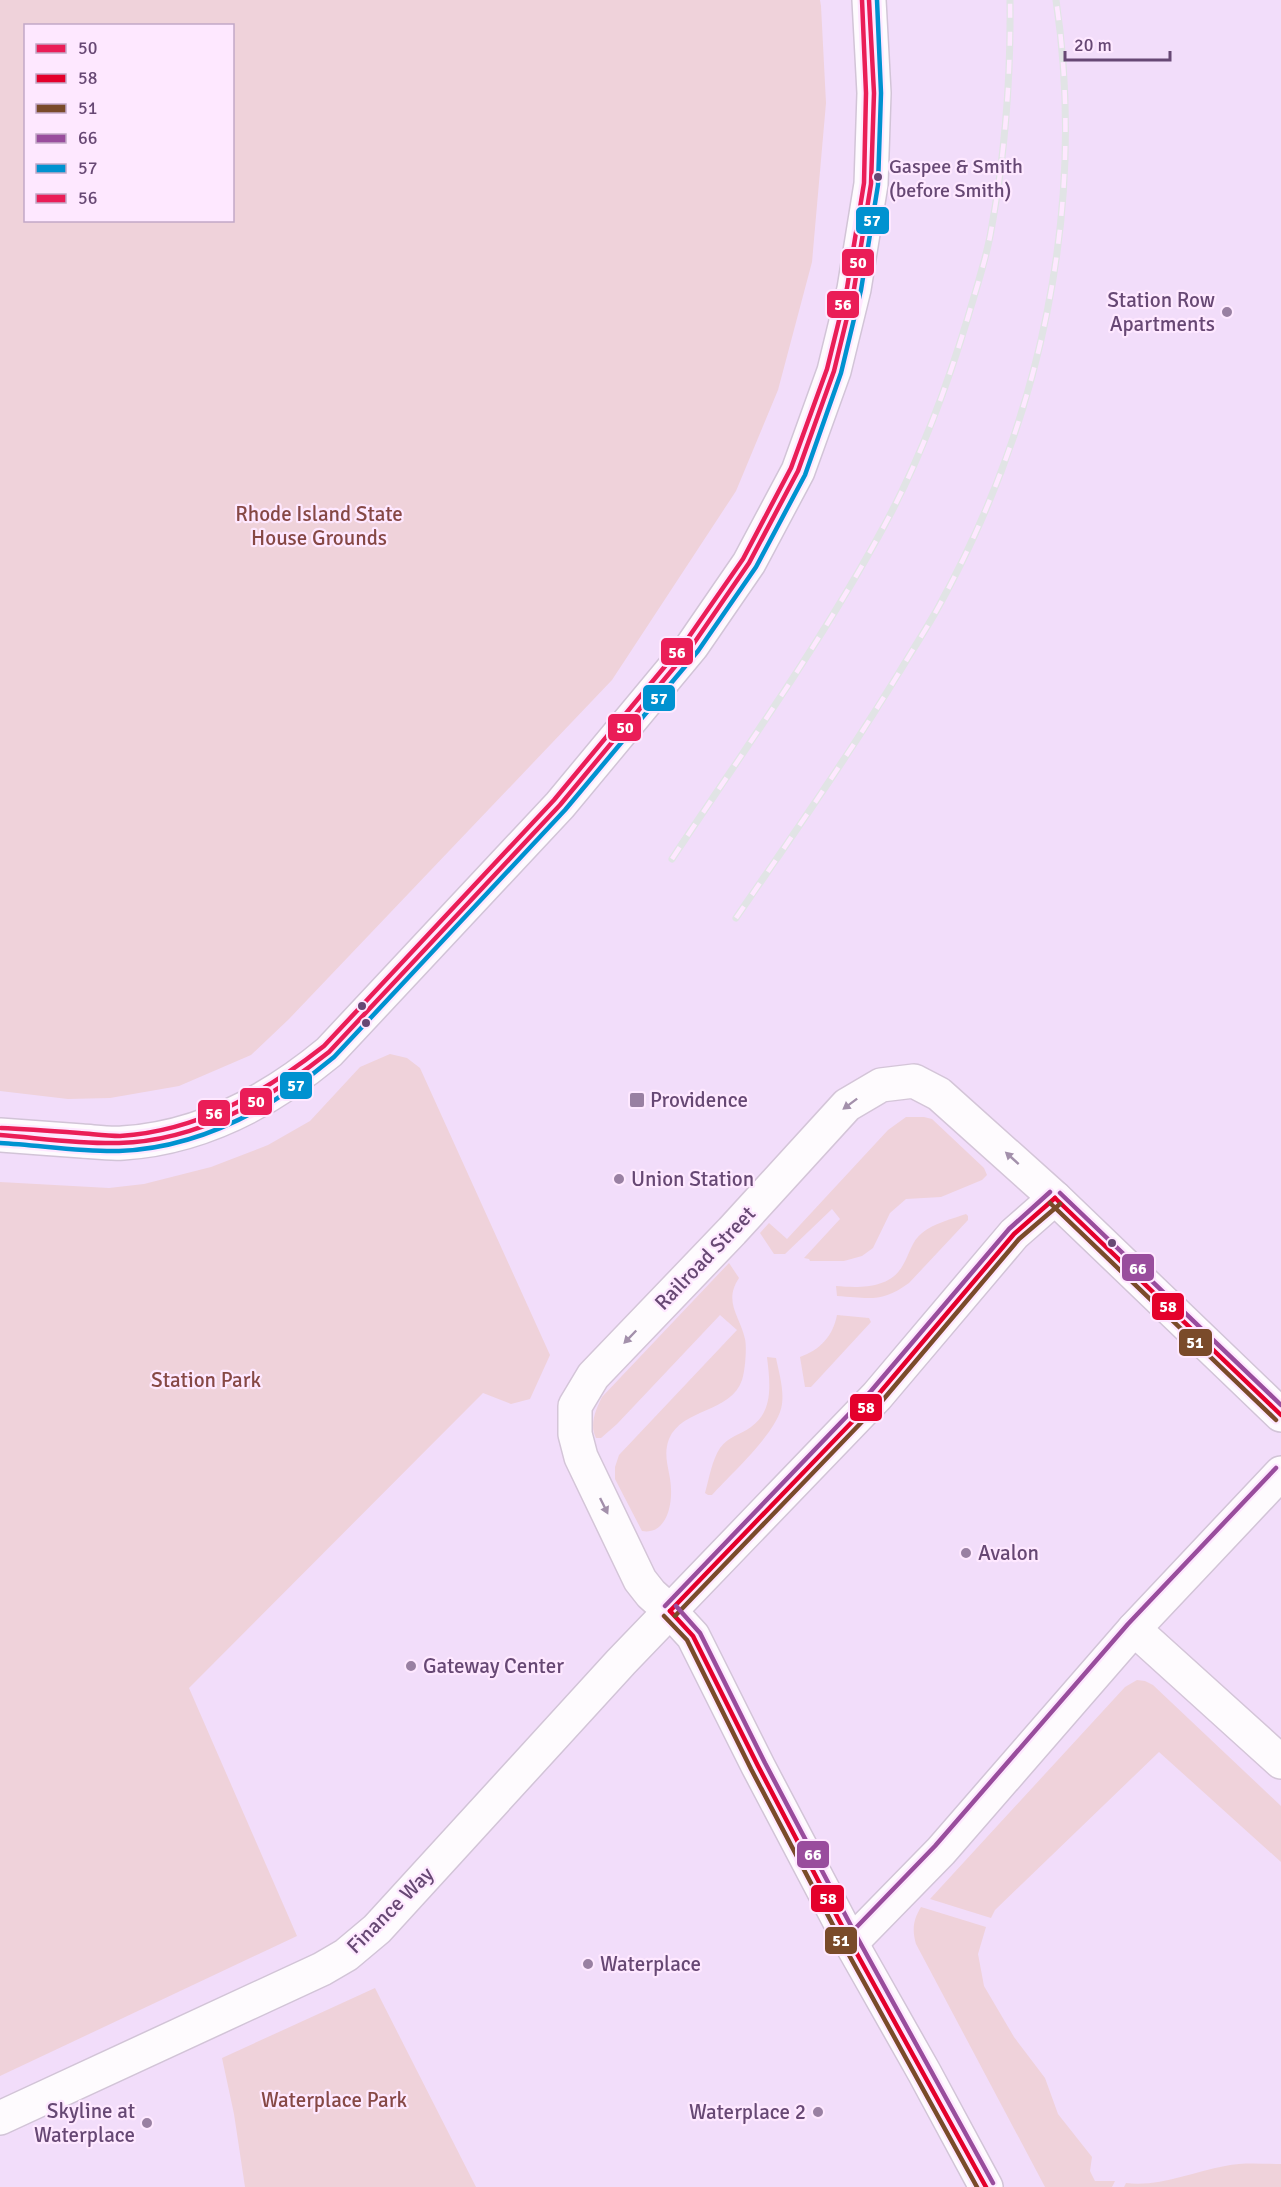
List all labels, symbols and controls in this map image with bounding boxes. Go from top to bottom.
legend [24,24,234,222]
scale bar [1065,24,1170,62]
text: 20 m [1074,34,1112,56]
text: 50 [78,37,97,59]
text: 58 [78,67,97,89]
text: 51 [78,97,97,119]
text: 66 [78,127,97,149]
place label: Gaspee & Smith (before Smith) [889,154,1023,203]
text: 57 [78,157,97,179]
marker: Gaspee & Smith (before Smith) [872,171,884,183]
text: 56 [78,187,97,209]
line badge: 57 [855,206,890,235]
text: 57 [863,211,881,231]
line badge: 50 [841,248,875,277]
text: 50 [849,253,867,273]
place label: Station Row Apartments [1107,287,1215,337]
line badge: 56 [826,290,860,319]
text: 56 [834,295,852,315]
marker: Station Row Apartments [1220,305,1234,319]
park label: Rhode Island State House Grounds [235,501,403,551]
line badge: 56 [660,637,694,666]
text: 56 [668,643,686,663]
line badge: 57 [642,684,676,712]
text: 57 [650,689,668,709]
line badge: 50 [607,713,642,742]
text: 50 [616,718,634,738]
unlabelled marker [356,1000,368,1012]
unlabelled marker [360,1017,372,1029]
line badge: 57 [279,1071,313,1100]
text: 57 [287,1076,305,1096]
line badge: 50 [239,1087,273,1116]
place label: Providence [650,1087,748,1113]
marker: Providence [628,1091,646,1109]
text: 50 [247,1092,265,1112]
one-way arrow [843,1098,858,1110]
line badge: 56 [197,1099,231,1127]
text: 56 [205,1104,223,1124]
one-way arrow [1005,1152,1020,1165]
place label: Union Station [631,1166,754,1192]
marker: Union Station [612,1172,626,1186]
street label: Railroad Street [649,1201,761,1315]
unlabelled marker [1106,1237,1118,1249]
line badge: 66 [1121,1253,1155,1282]
text: 66 [1129,1259,1147,1279]
line badge: 58 [1151,1292,1185,1321]
text: 58 [1159,1297,1177,1317]
line badge: 51 [1178,1328,1213,1357]
one-way arrow [623,1330,637,1345]
text: 51 [1186,1333,1204,1353]
park label: Station Park [151,1367,261,1393]
line badge: 58 [849,1393,883,1422]
text: 58 [857,1398,875,1418]
one-way arrow [600,1498,609,1515]
place label: Avalon [978,1540,1039,1566]
marker: Avalon [959,1546,973,1560]
place label: Gateway Center [423,1653,564,1679]
marker: Gateway Center [404,1659,418,1673]
line badge: 66 [796,1840,830,1869]
text: 66 [804,1845,822,1865]
street label: Finance Way [341,1861,439,1959]
line badge: 58 [810,1884,845,1913]
text: 58 [819,1889,837,1909]
line badge: 51 [824,1926,858,1955]
text: 51 [832,1931,850,1951]
place label: Waterplace [600,1951,701,1977]
marker: Waterplace [581,1957,595,1971]
park label: Waterplace Park [261,2087,407,2113]
place label: Skyline at Waterplace [34,2098,135,2148]
place label: Waterplace 2 [689,2099,806,2125]
marker: Waterplace 2 [811,2105,825,2119]
marker: Skyline at Waterplace [140,2116,154,2130]

